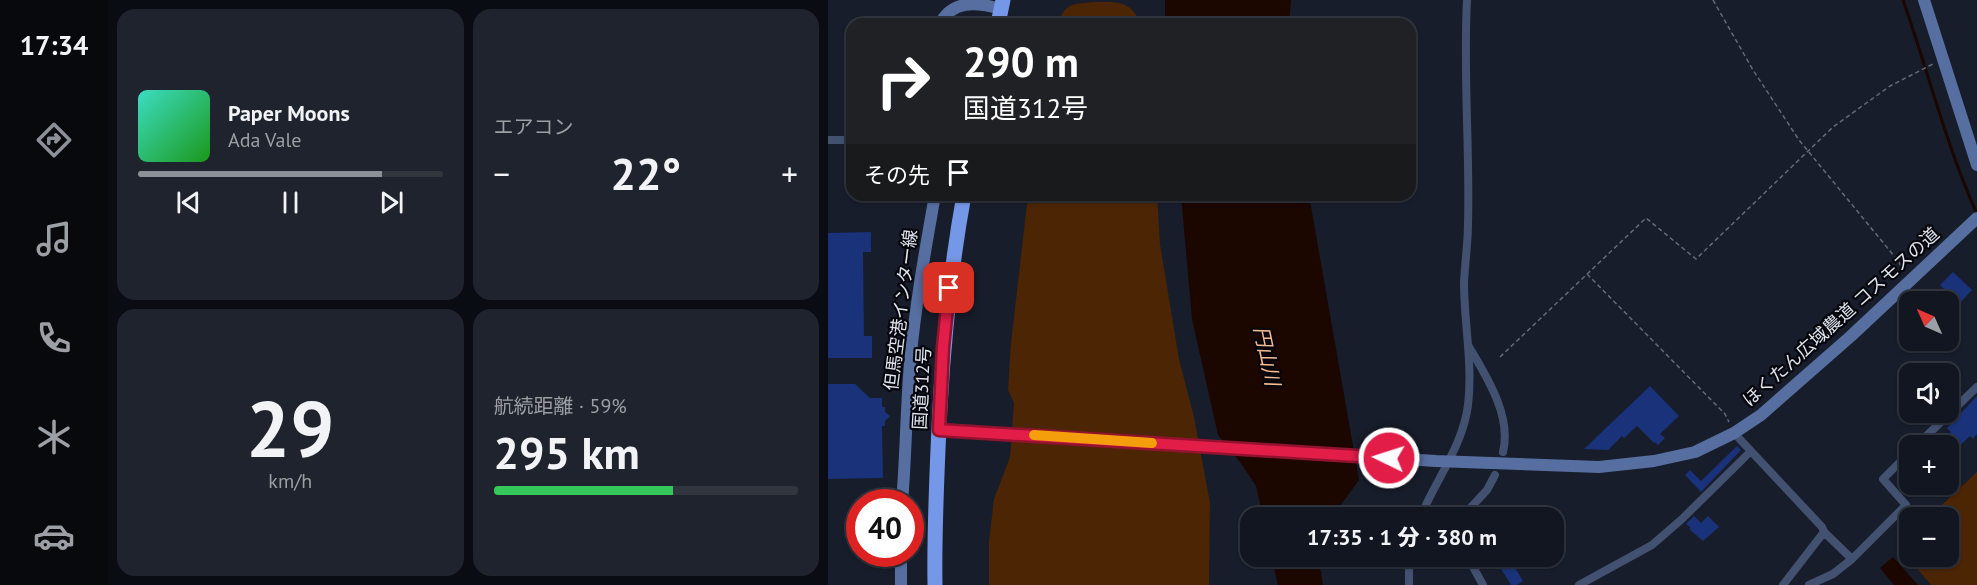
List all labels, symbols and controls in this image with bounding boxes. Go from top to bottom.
text: 17:34 [20,28,88,62]
text: 290 m [963,34,1079,89]
icon: right [864,42,942,120]
text: 国道312号 [963,91,1088,125]
text: Paper Moons [228,99,350,127]
text: エアコン [494,114,574,140]
icon: directions [33,119,75,161]
text: Ada Vale [228,127,301,153]
text: 22° [610,144,681,202]
text: − [494,152,510,195]
text: + [781,152,798,195]
icon: arrive [942,156,975,189]
text: その先 [864,161,930,189]
icon: previous [172,186,205,219]
icon: pause [274,186,307,219]
icon: next [375,186,408,219]
icon: music [33,218,75,260]
street label: ほくたん広域農道 コスモスの道 [1738,222,1944,411]
street label: 但馬空港インター線 [879,228,922,392]
pin [923,262,974,313]
icon: arrive [932,271,965,304]
north arrow [1899,291,1959,351]
map controls [1899,291,1959,567]
icon: phone [33,317,75,359]
water label: 円山川 [1248,324,1286,390]
street label: 国道312号 [908,346,935,430]
button: sound [1899,363,1959,423]
text: 29 [246,378,334,479]
text: 航続距離 · 59% [494,393,627,419]
icon: climate [33,416,75,458]
text: 295 km [494,423,640,481]
position arrow [1357,426,1421,490]
button: + [1899,435,1959,495]
text: km/h [268,468,312,494]
speed limit sign: 40 [846,489,924,567]
button: − [1899,507,1959,567]
icon: car [33,515,75,557]
text: 17:35 · 1 分 · 380 m [1307,523,1497,551]

